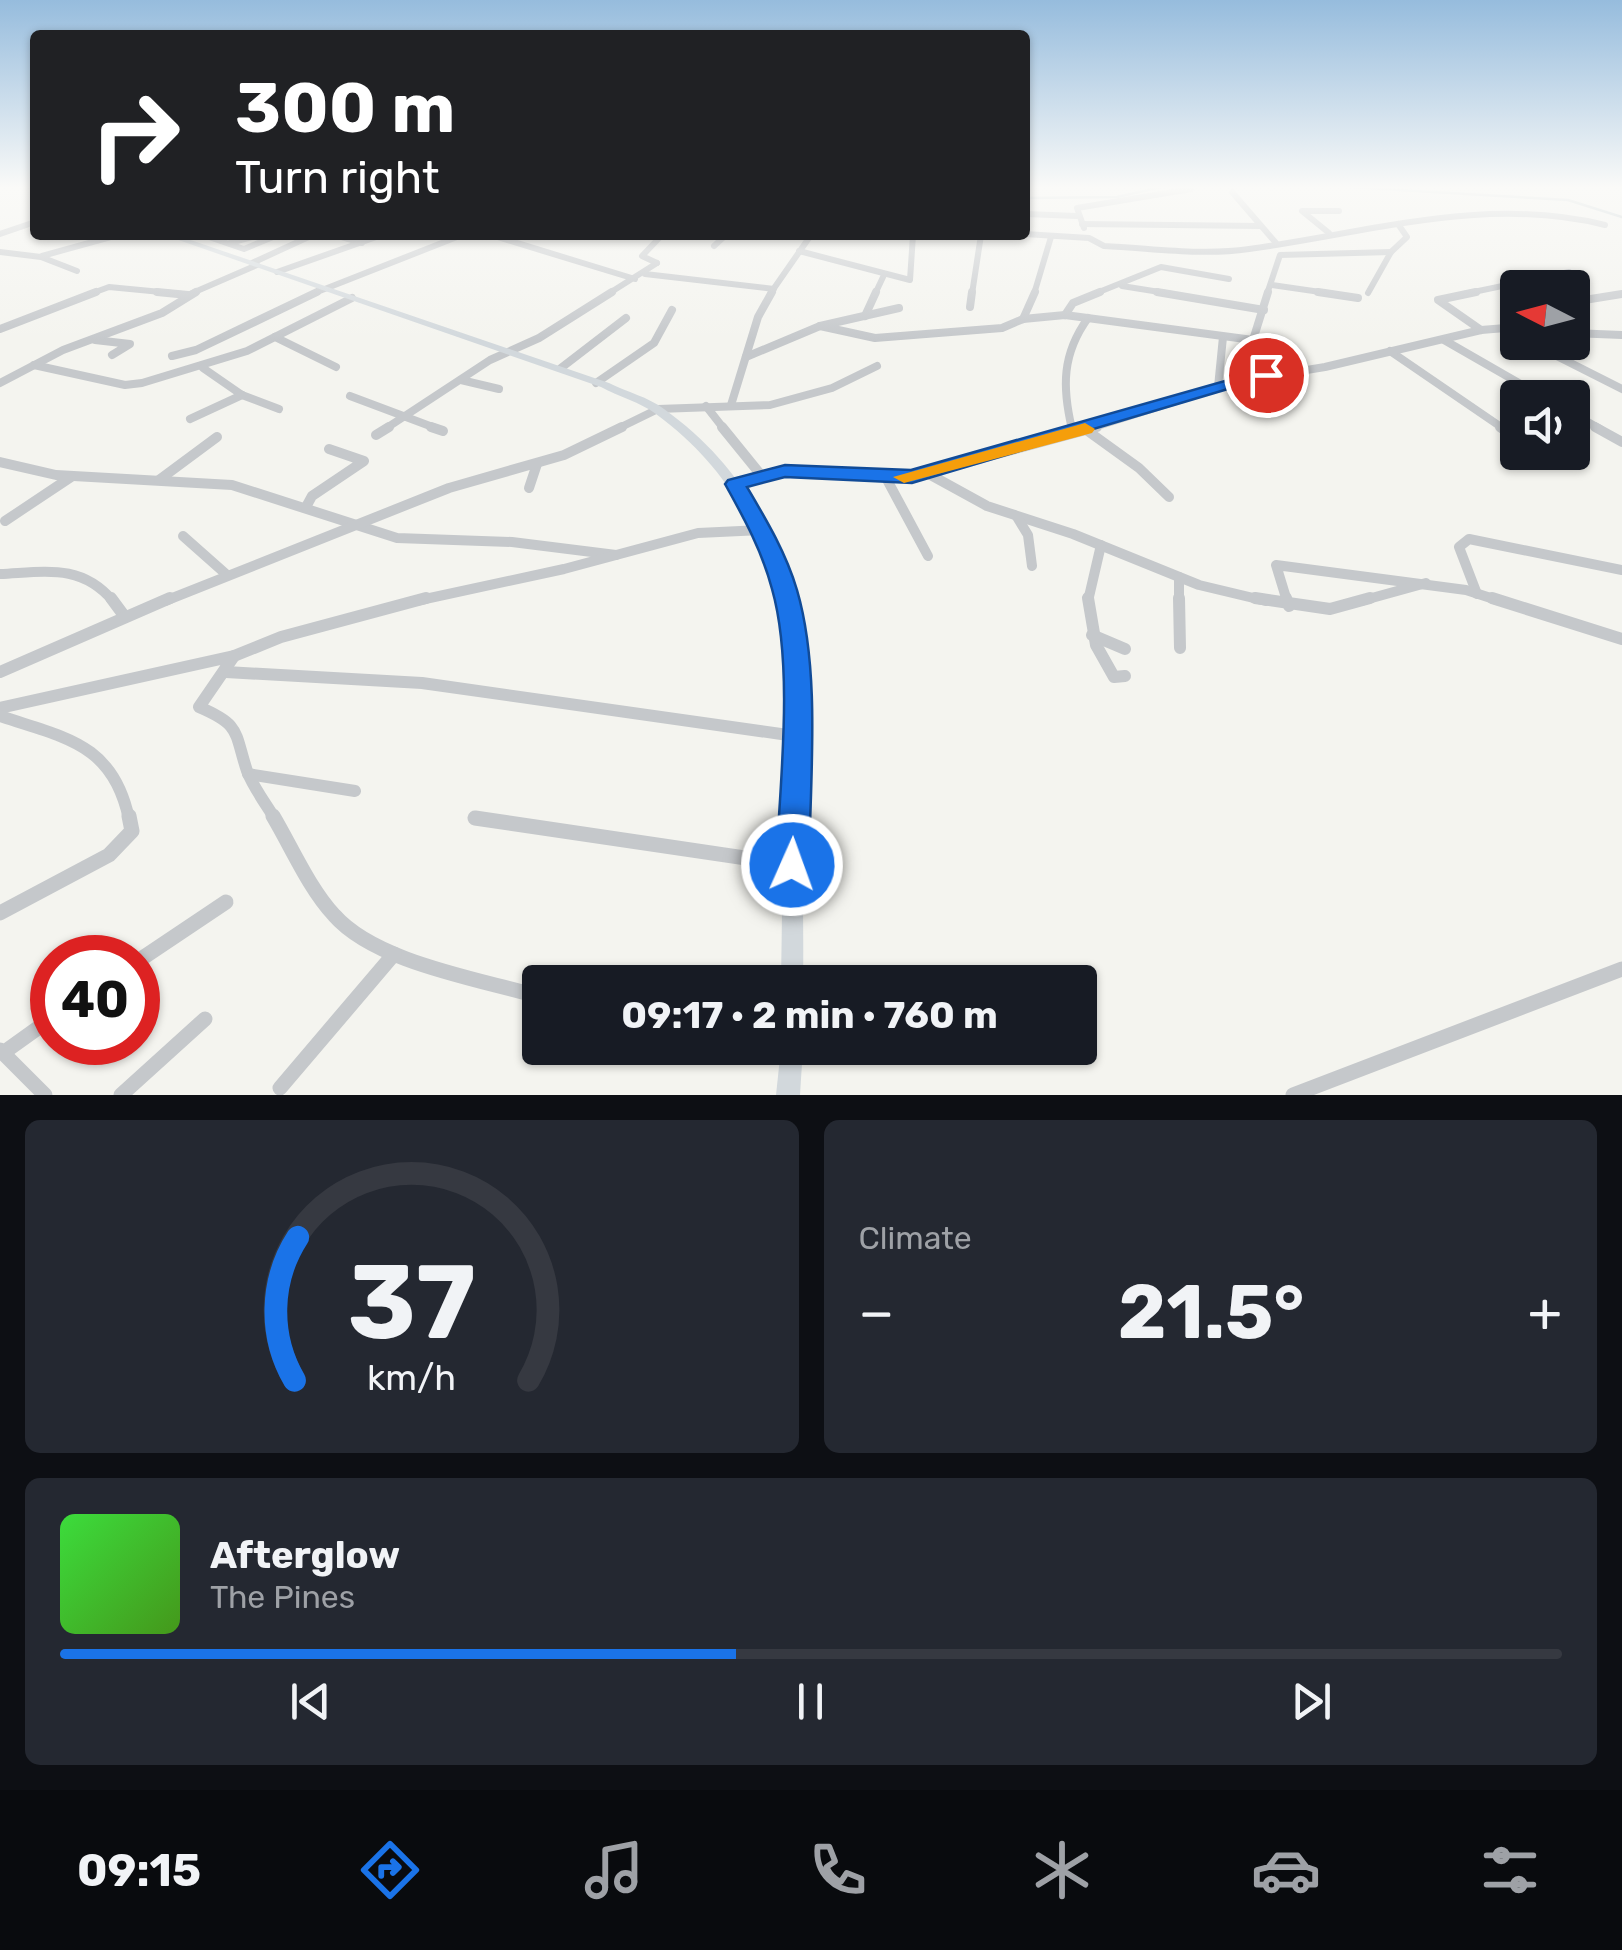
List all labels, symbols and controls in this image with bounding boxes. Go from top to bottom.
text: 300 m [235,67,455,150]
icon: right [70,70,200,200]
text: Turn right [235,151,439,204]
north arrow [1500,270,1590,360]
map controls [1500,270,1590,470]
pin [1224,333,1309,418]
icon: arrive [1239,348,1294,403]
button: sound [1500,380,1590,470]
position arrow [740,813,844,917]
speed limit sign: 40 [30,935,160,1065]
text: 09:17 · 2 min · 760 m [621,992,998,1038]
text: Climate [859,1219,972,1257]
text: 37 [348,1241,476,1364]
text: 21.5° [1118,1268,1304,1357]
text: − [859,1280,894,1345]
text: + [1528,1280,1562,1345]
text: km/h [367,1357,456,1399]
text: Afterglow [210,1532,400,1578]
text: The Pines [210,1578,355,1616]
icon: previous [283,1674,338,1729]
icon: pause [783,1674,838,1729]
icon: next [1284,1674,1339,1729]
icon: directions [355,1835,425,1905]
icon: music [579,1835,649,1905]
icon: phone [803,1835,873,1905]
icon: climate [1027,1835,1097,1905]
icon: car [1251,1835,1321,1905]
icon: filters [1475,1835,1545,1905]
text: 09:15 [77,1844,201,1897]

